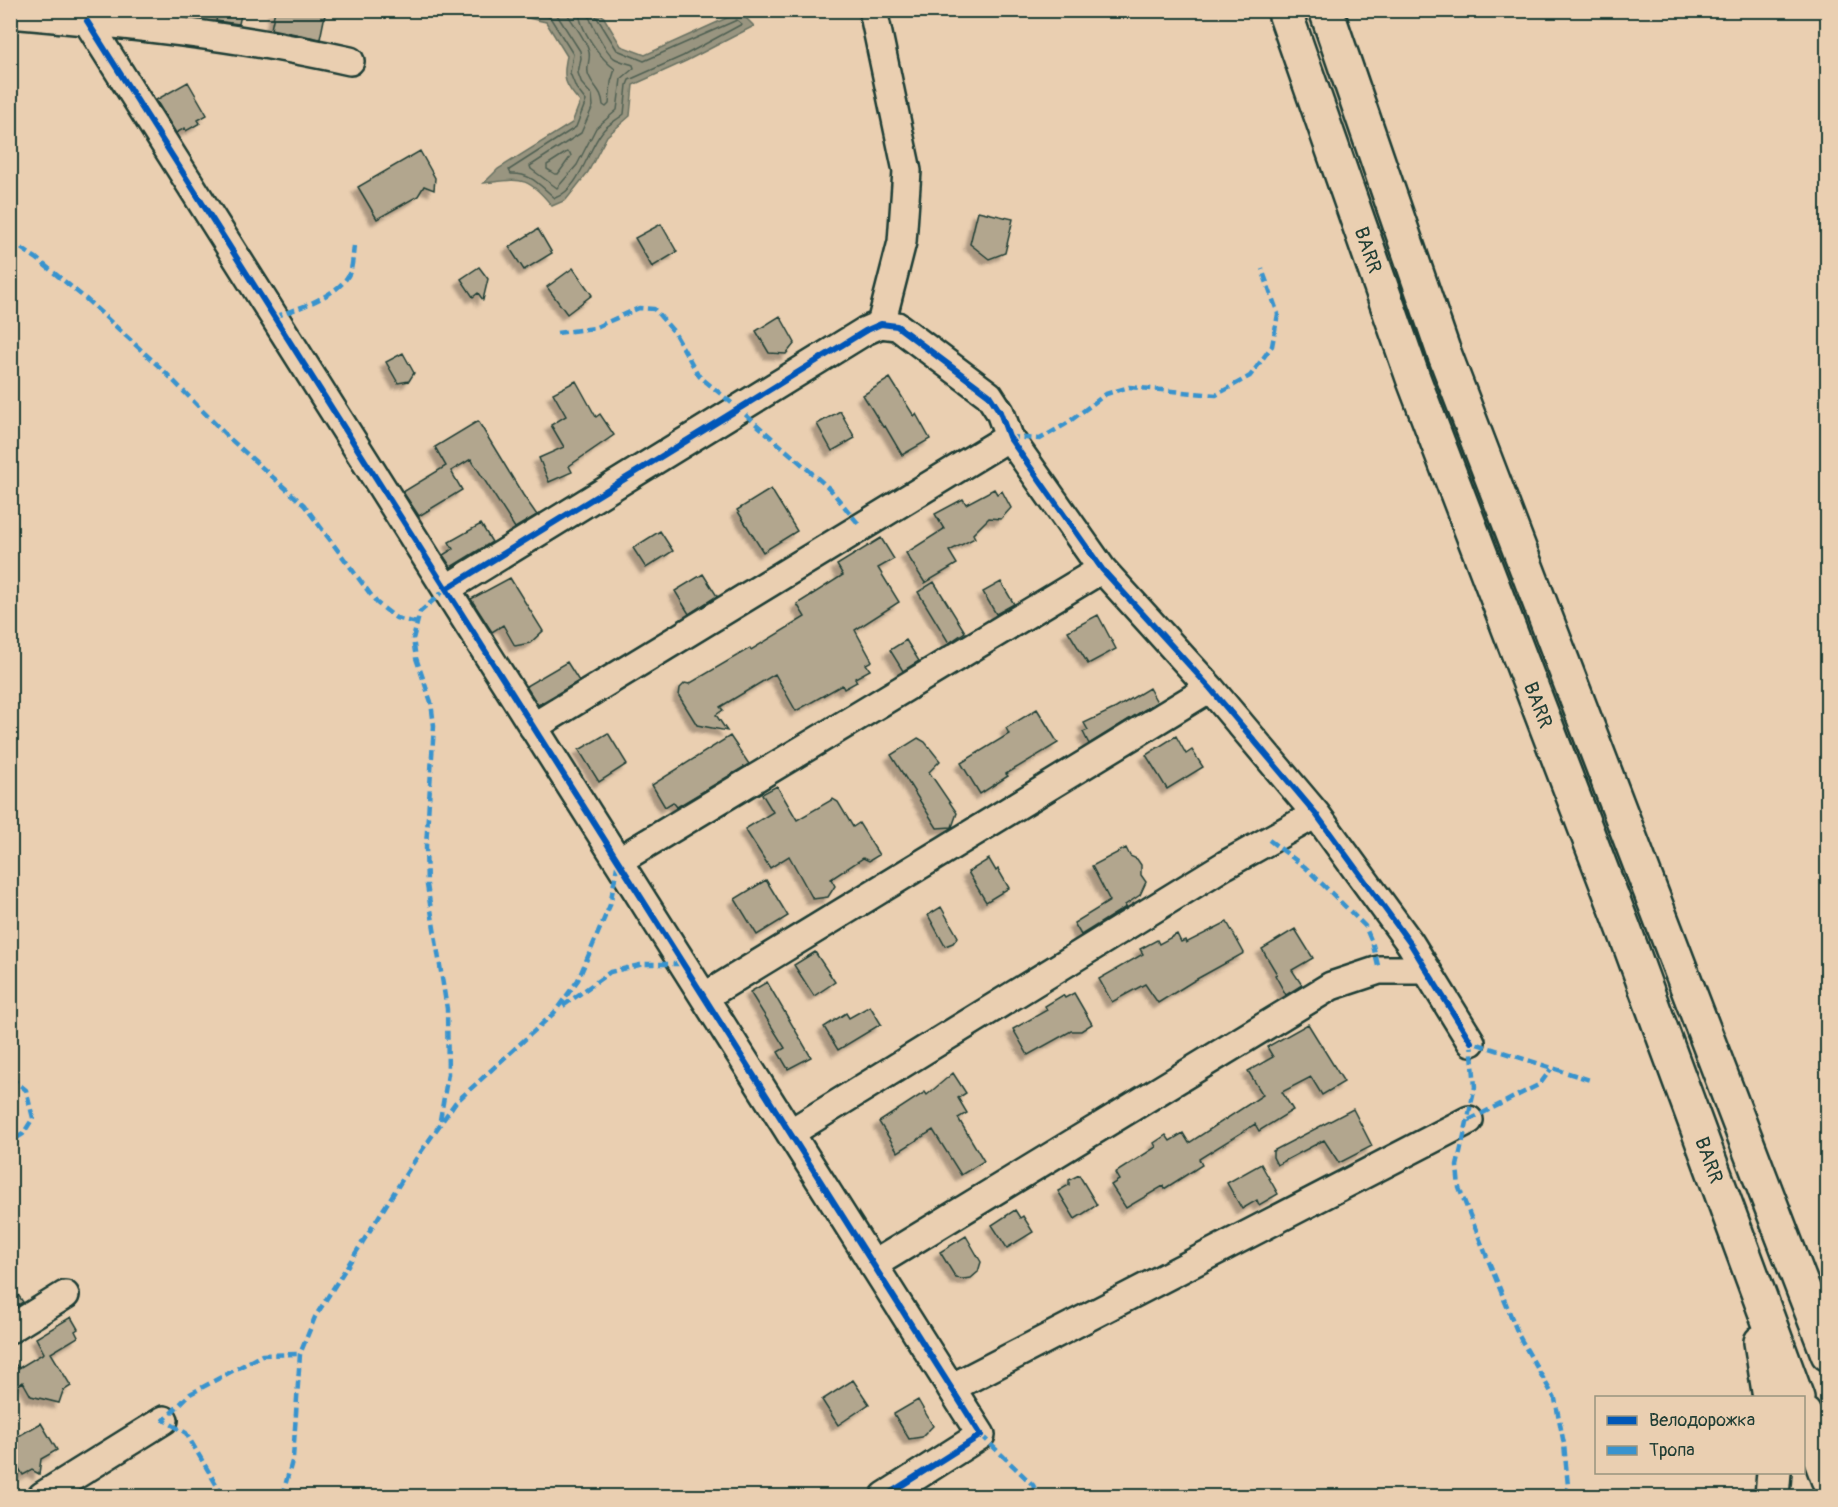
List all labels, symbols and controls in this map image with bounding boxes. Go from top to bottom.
street label: BARR [1348,223,1388,277]
street label: BARR [1518,678,1558,732]
street label: BARR [1689,1133,1729,1187]
legend [1595,1396,1805,1474]
text: Велодорожка [1649,1409,1755,1432]
text: Тропа [1649,1439,1695,1462]

